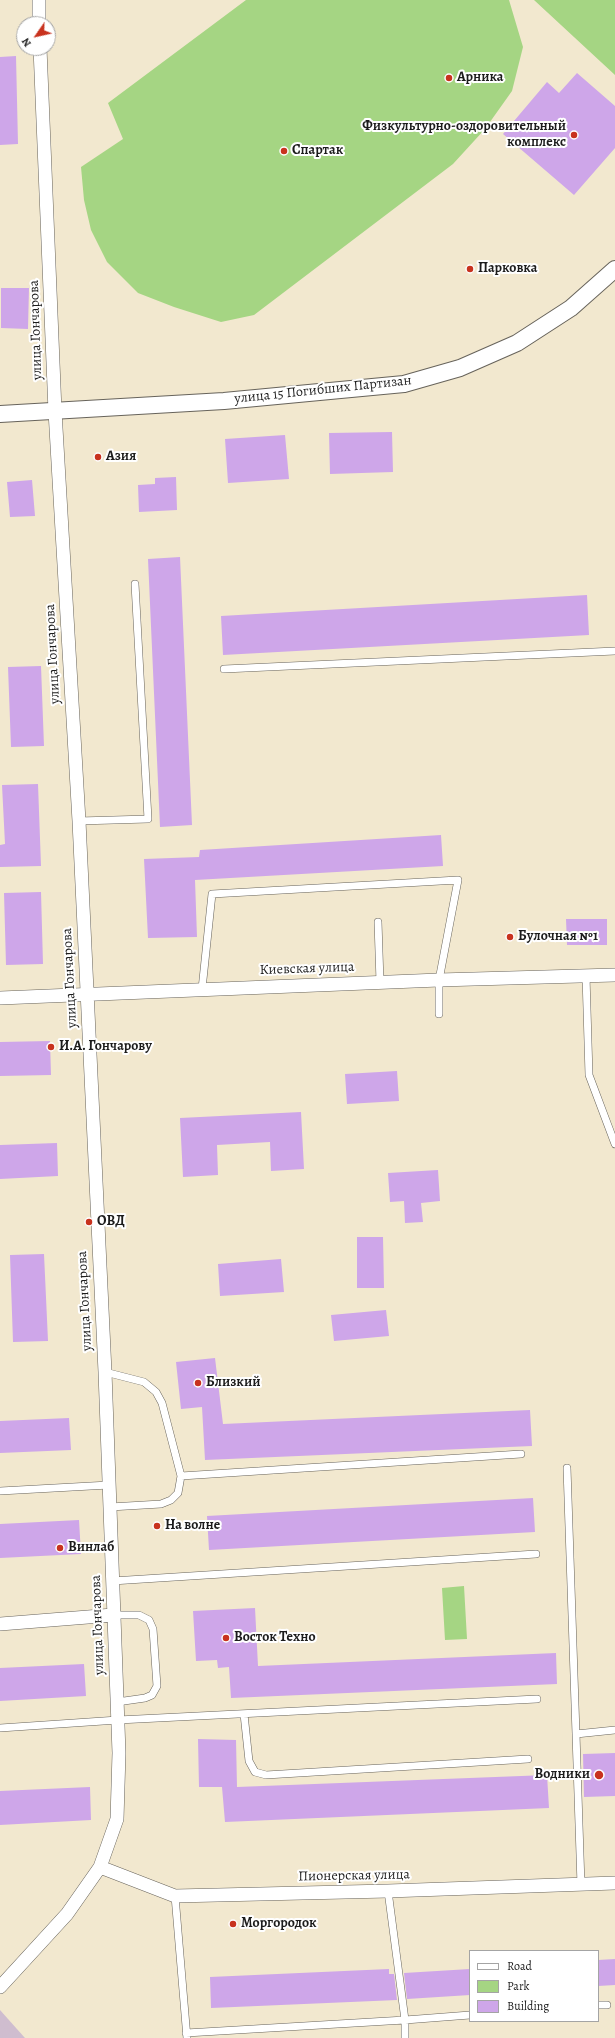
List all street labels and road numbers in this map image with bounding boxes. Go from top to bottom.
street label: улица Гончарова [26,280,46,380]
street label: улица 15 Погибших Партизан [234,372,412,408]
street label: улица Гончарова [42,603,64,705]
street label: улица Гончарова [59,927,81,1029]
street label: Киевская улица [259,959,355,979]
street label: улица Гончарова [74,1250,96,1352]
street label: улица Гончарова [88,1575,108,1675]
street label: Пионерская улица [298,1867,410,1885]

